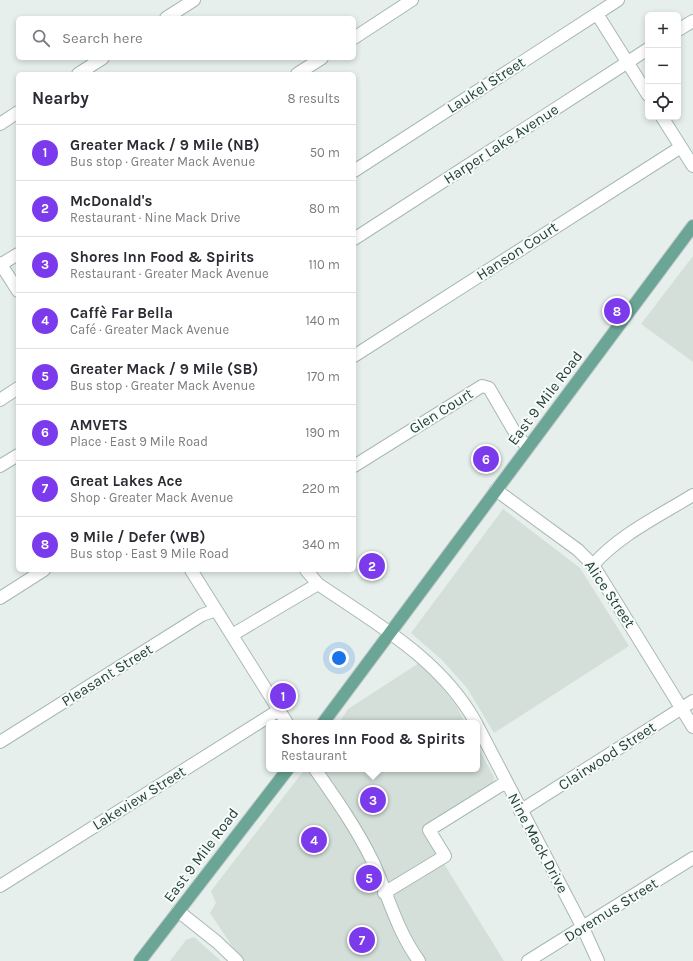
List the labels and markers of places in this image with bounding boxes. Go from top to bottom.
pin: 8 [604,296,630,326]
pin: 6 [473,444,499,474]
pin: 2 [359,551,385,581]
pin: 1 [270,681,296,711]
pin: 3 [360,785,386,815]
pin: 4 [301,825,327,855]
pin: 5 [356,863,382,893]
pin: 7 [349,925,375,955]

